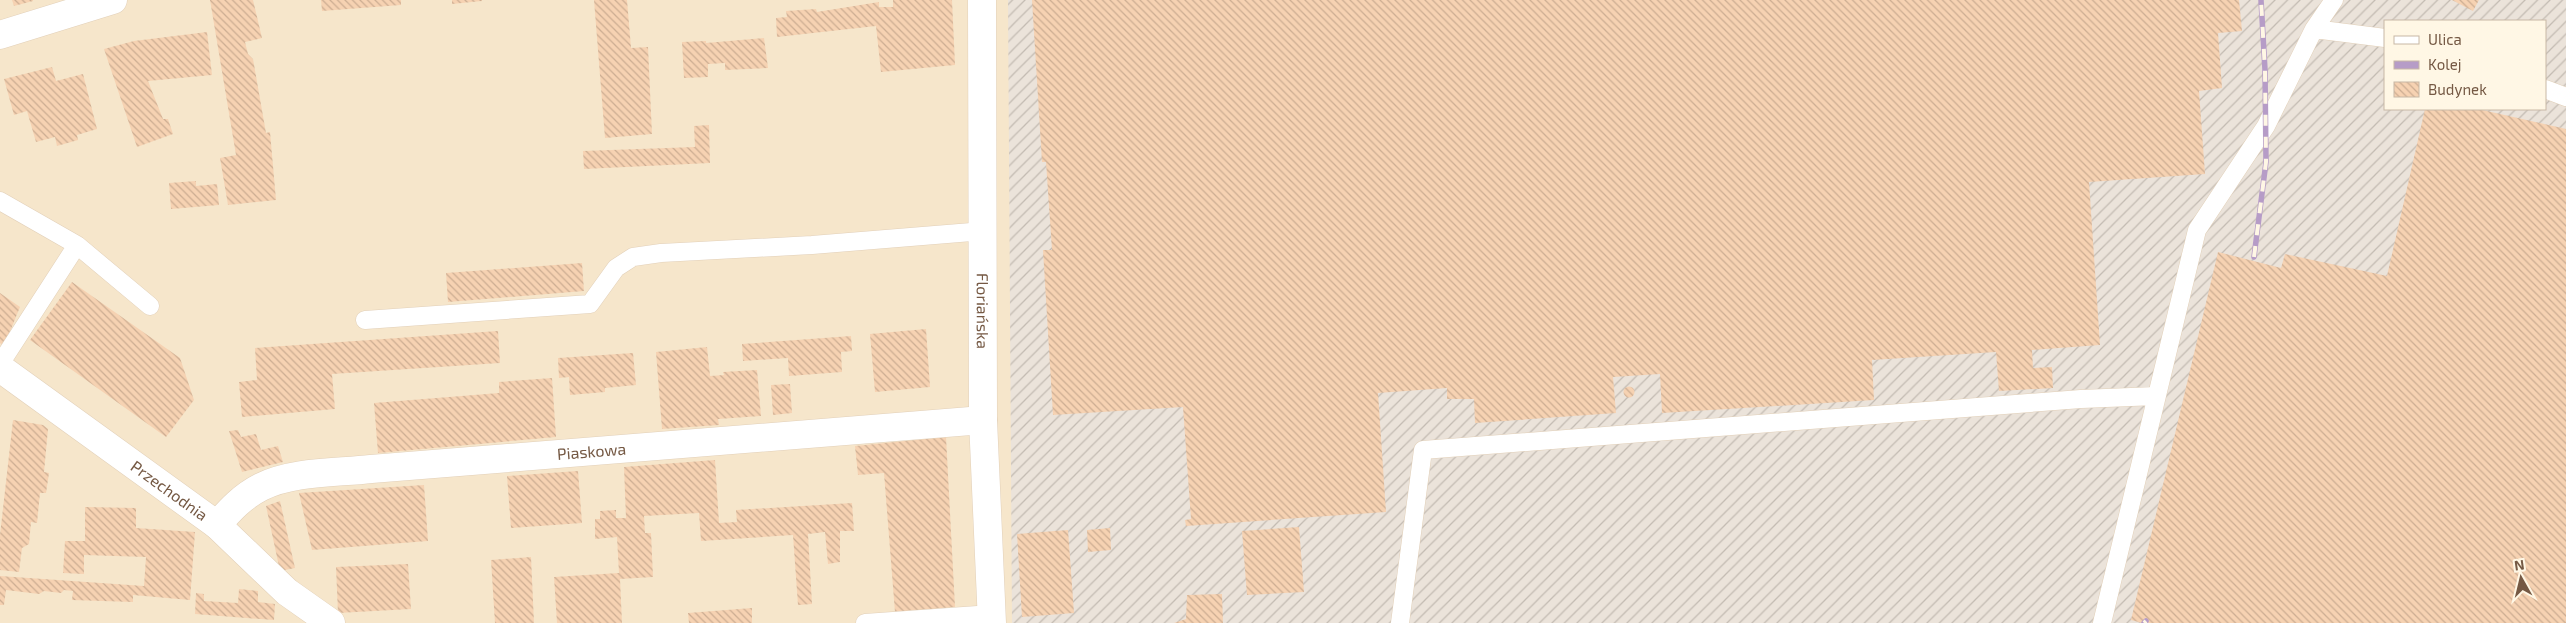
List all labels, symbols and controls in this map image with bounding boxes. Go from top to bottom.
legend [2384,20,2546,110]
text: Ulica [2428,30,2462,48]
text: Kolej [2428,55,2461,74]
text: Budynek [2428,80,2487,98]
street label: Floriańska [974,273,993,349]
street label: Piaskowa [556,439,627,463]
street label: Przechodnia [128,456,212,524]
north arrow [2496,553,2546,603]
text: N [2513,556,2525,574]

